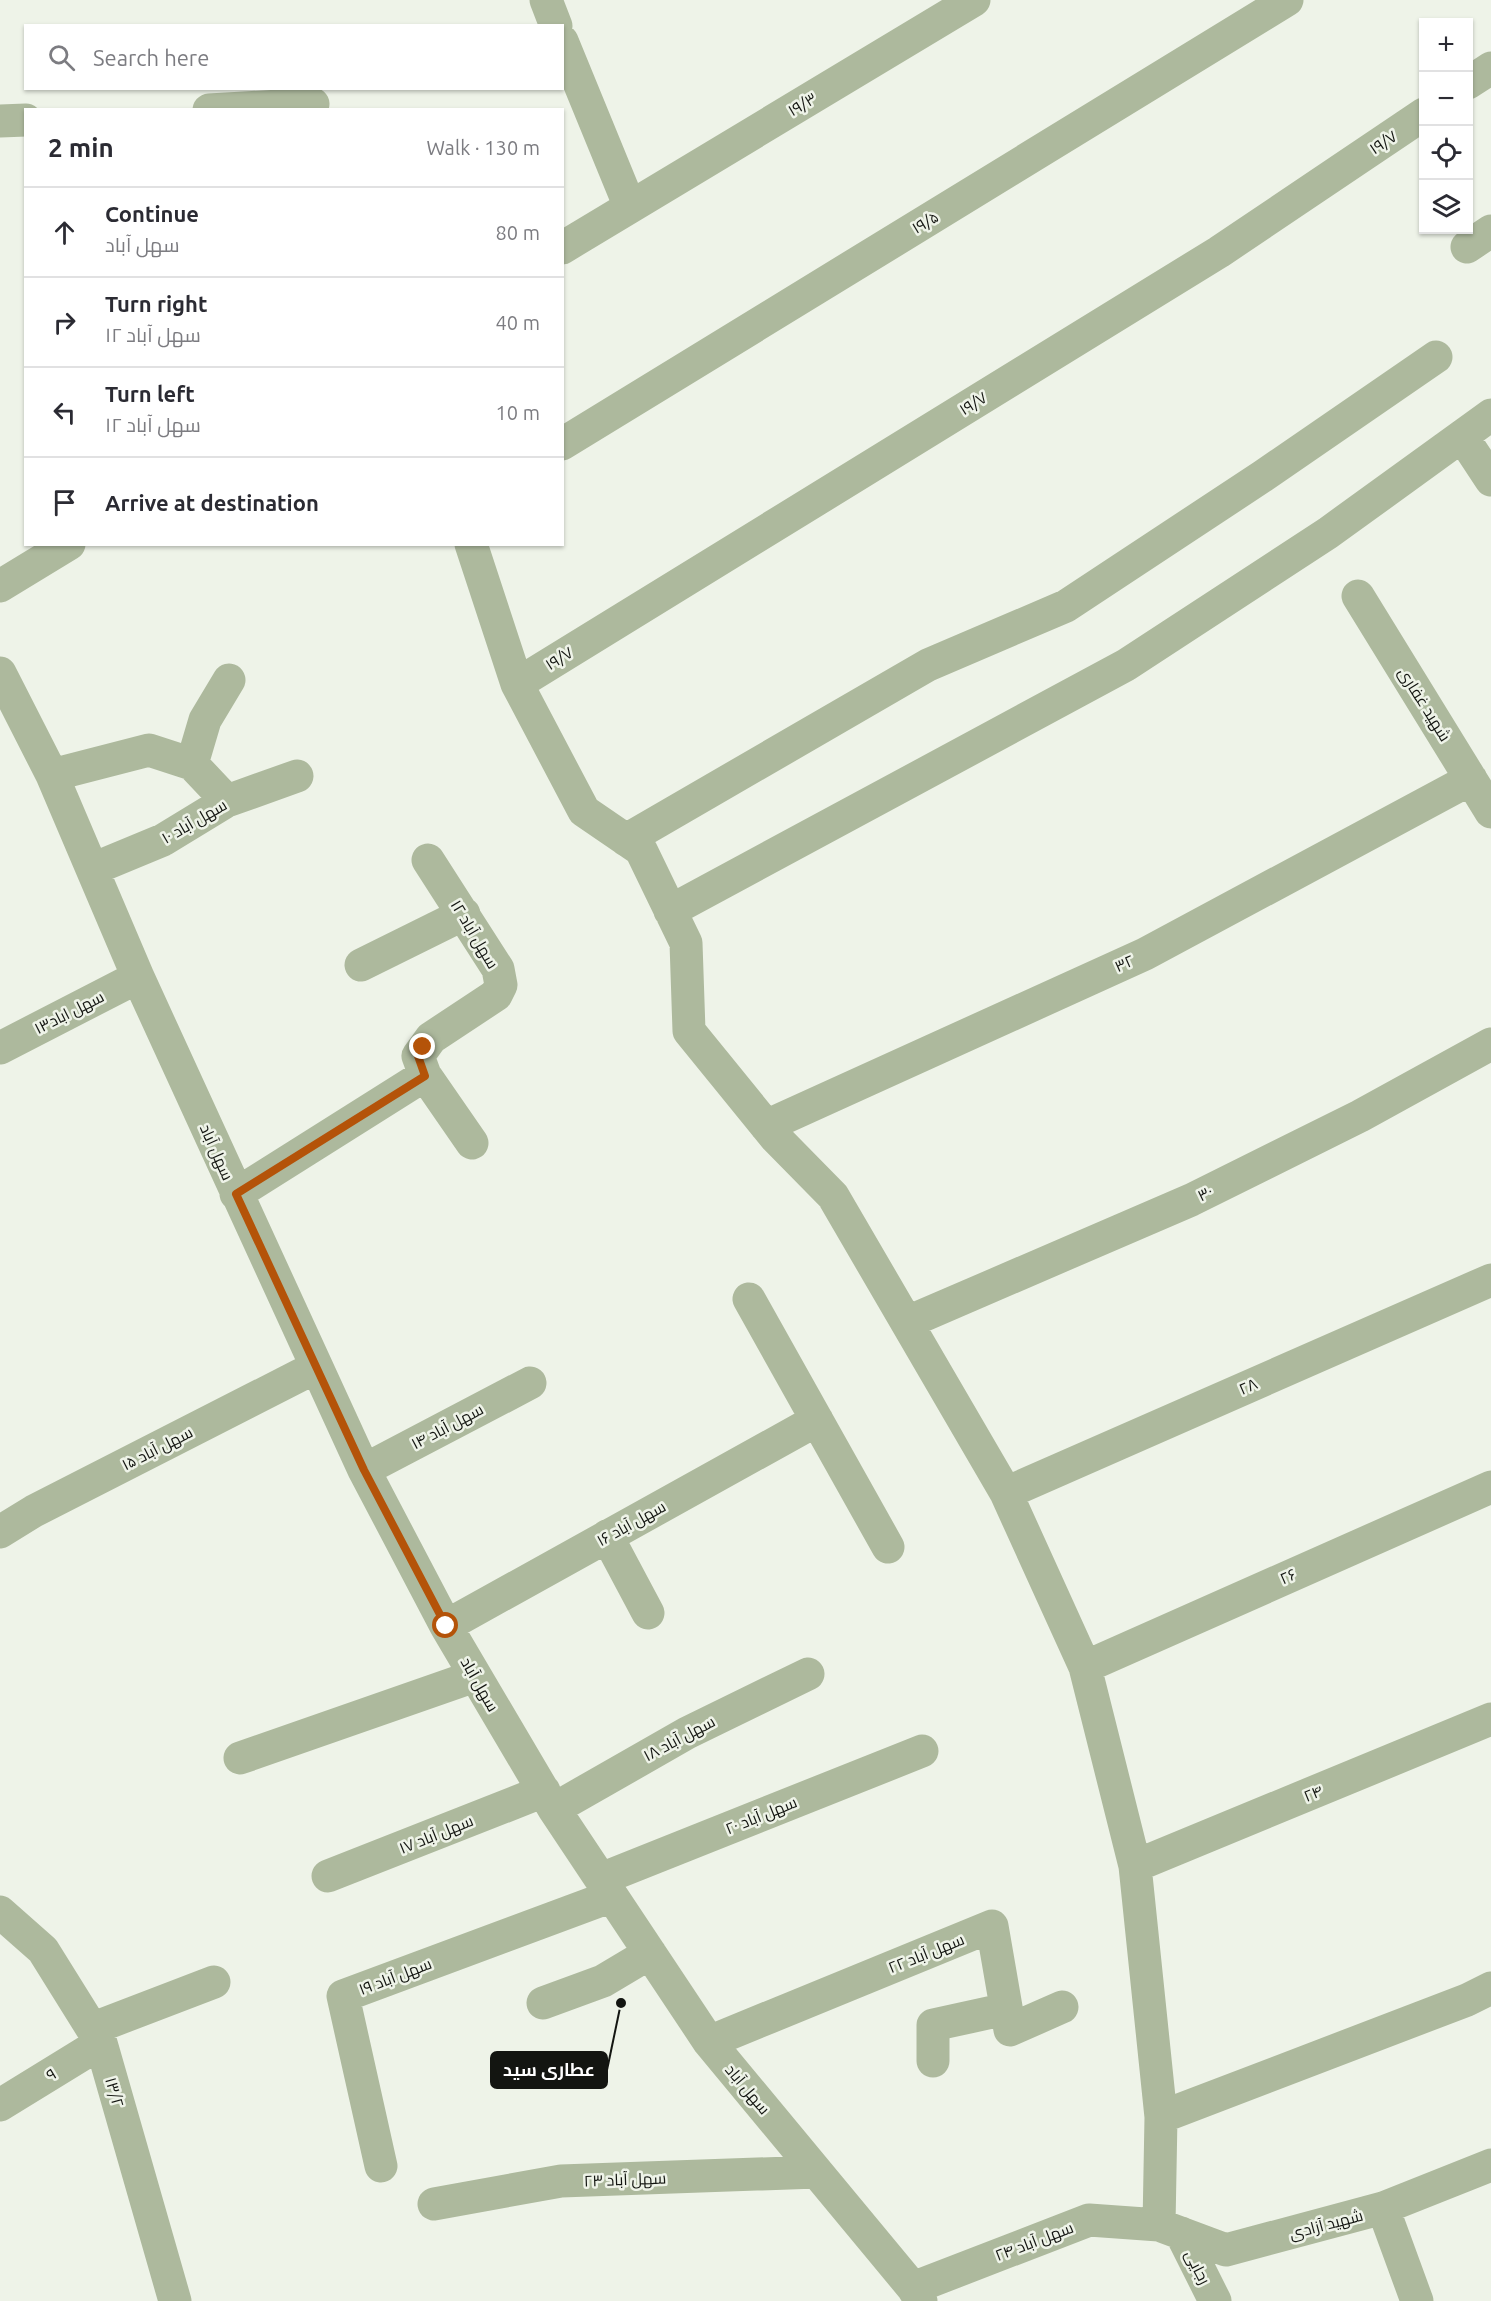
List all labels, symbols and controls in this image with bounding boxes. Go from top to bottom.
map controls [1419,18,1473,234]
button: + [1419,18,1473,72]
search box [24,24,564,90]
icon: search [45,41,78,74]
text: Search here [93,45,209,70]
button: − [1419,72,1473,126]
street label: ۱۹/۳ [785,89,819,119]
street label: ۱۹/۷ [1366,126,1400,158]
button: locate [1419,126,1473,180]
text: 2 min [48,133,114,162]
text: Walk · 130 m [427,136,540,159]
button: layers [1419,180,1473,234]
text: Continue [105,201,199,226]
street label: ۱۹/۵ [908,207,942,237]
icon: ahead [48,216,81,249]
text: 80 m [496,221,540,244]
text: سهل آباد [105,233,180,256]
text: Turn right [105,291,207,316]
icon: right [48,306,81,339]
text: 40 m [496,311,540,334]
text: سهل آباد ۱۲ [105,323,201,346]
text: Turn left [105,381,195,406]
street label: ۱۹/۷ [956,388,990,418]
icon: left [48,396,81,429]
text: 10 m [496,401,540,424]
text: سهل آباد ۱۲ [105,413,201,436]
icon: arrive [48,486,81,519]
text: Arrive at destination [105,490,319,515]
street label: ۱۹/۷ [542,643,576,673]
street label: شهید غفاری [1393,664,1455,745]
street label: سهل آباد ۱۰ [158,795,231,849]
street label: سهل آباد ۱۲ [446,896,502,973]
street label: ۳۲ [1112,951,1136,975]
street label: سهل اباد۱۳ [31,987,108,1039]
route end [409,1033,435,1059]
street label: سهل آباد [195,1121,237,1184]
street label: ۳۰ [1194,1182,1216,1204]
street label: ۲۸ [1236,1374,1260,1398]
street label: سهل آباد ۱۴ [408,1400,487,1454]
street label: سهل آباد ۱۵ [119,1422,196,1475]
street label: سهل آباد ۱۶ [593,1497,670,1551]
street label: ۲۶ [1277,1565,1299,1587]
route start [432,1612,458,1638]
street label: سهل آباد [456,1654,503,1715]
street label: سهل آباد ۱۸ [640,1712,719,1766]
street label: ۲۴ [1301,1781,1325,1805]
street label: سهل آباد ۲۰ [723,1792,800,1839]
street label: سهل آباد ۱۷ [396,1811,476,1859]
street label: سهل آباد ۲۲ [885,1930,967,1978]
street label: سهل آباد ۱۹ [356,1954,435,2000]
callout: عطاری سید [491,2052,607,2088]
text: عطاری سید [503,2059,595,2080]
street label: سهل آباد [720,2060,774,2119]
street label: ۹ [43,2064,59,2084]
street label: ۱۳/۲ [102,2075,128,2109]
street label: سهل آباد ۲۳ [583,2169,667,2191]
street label: شهید آزادی [1287,2206,1365,2244]
street label: سهل آباد ۲۴ [992,2218,1076,2266]
street label: رجایی [1180,2247,1214,2288]

